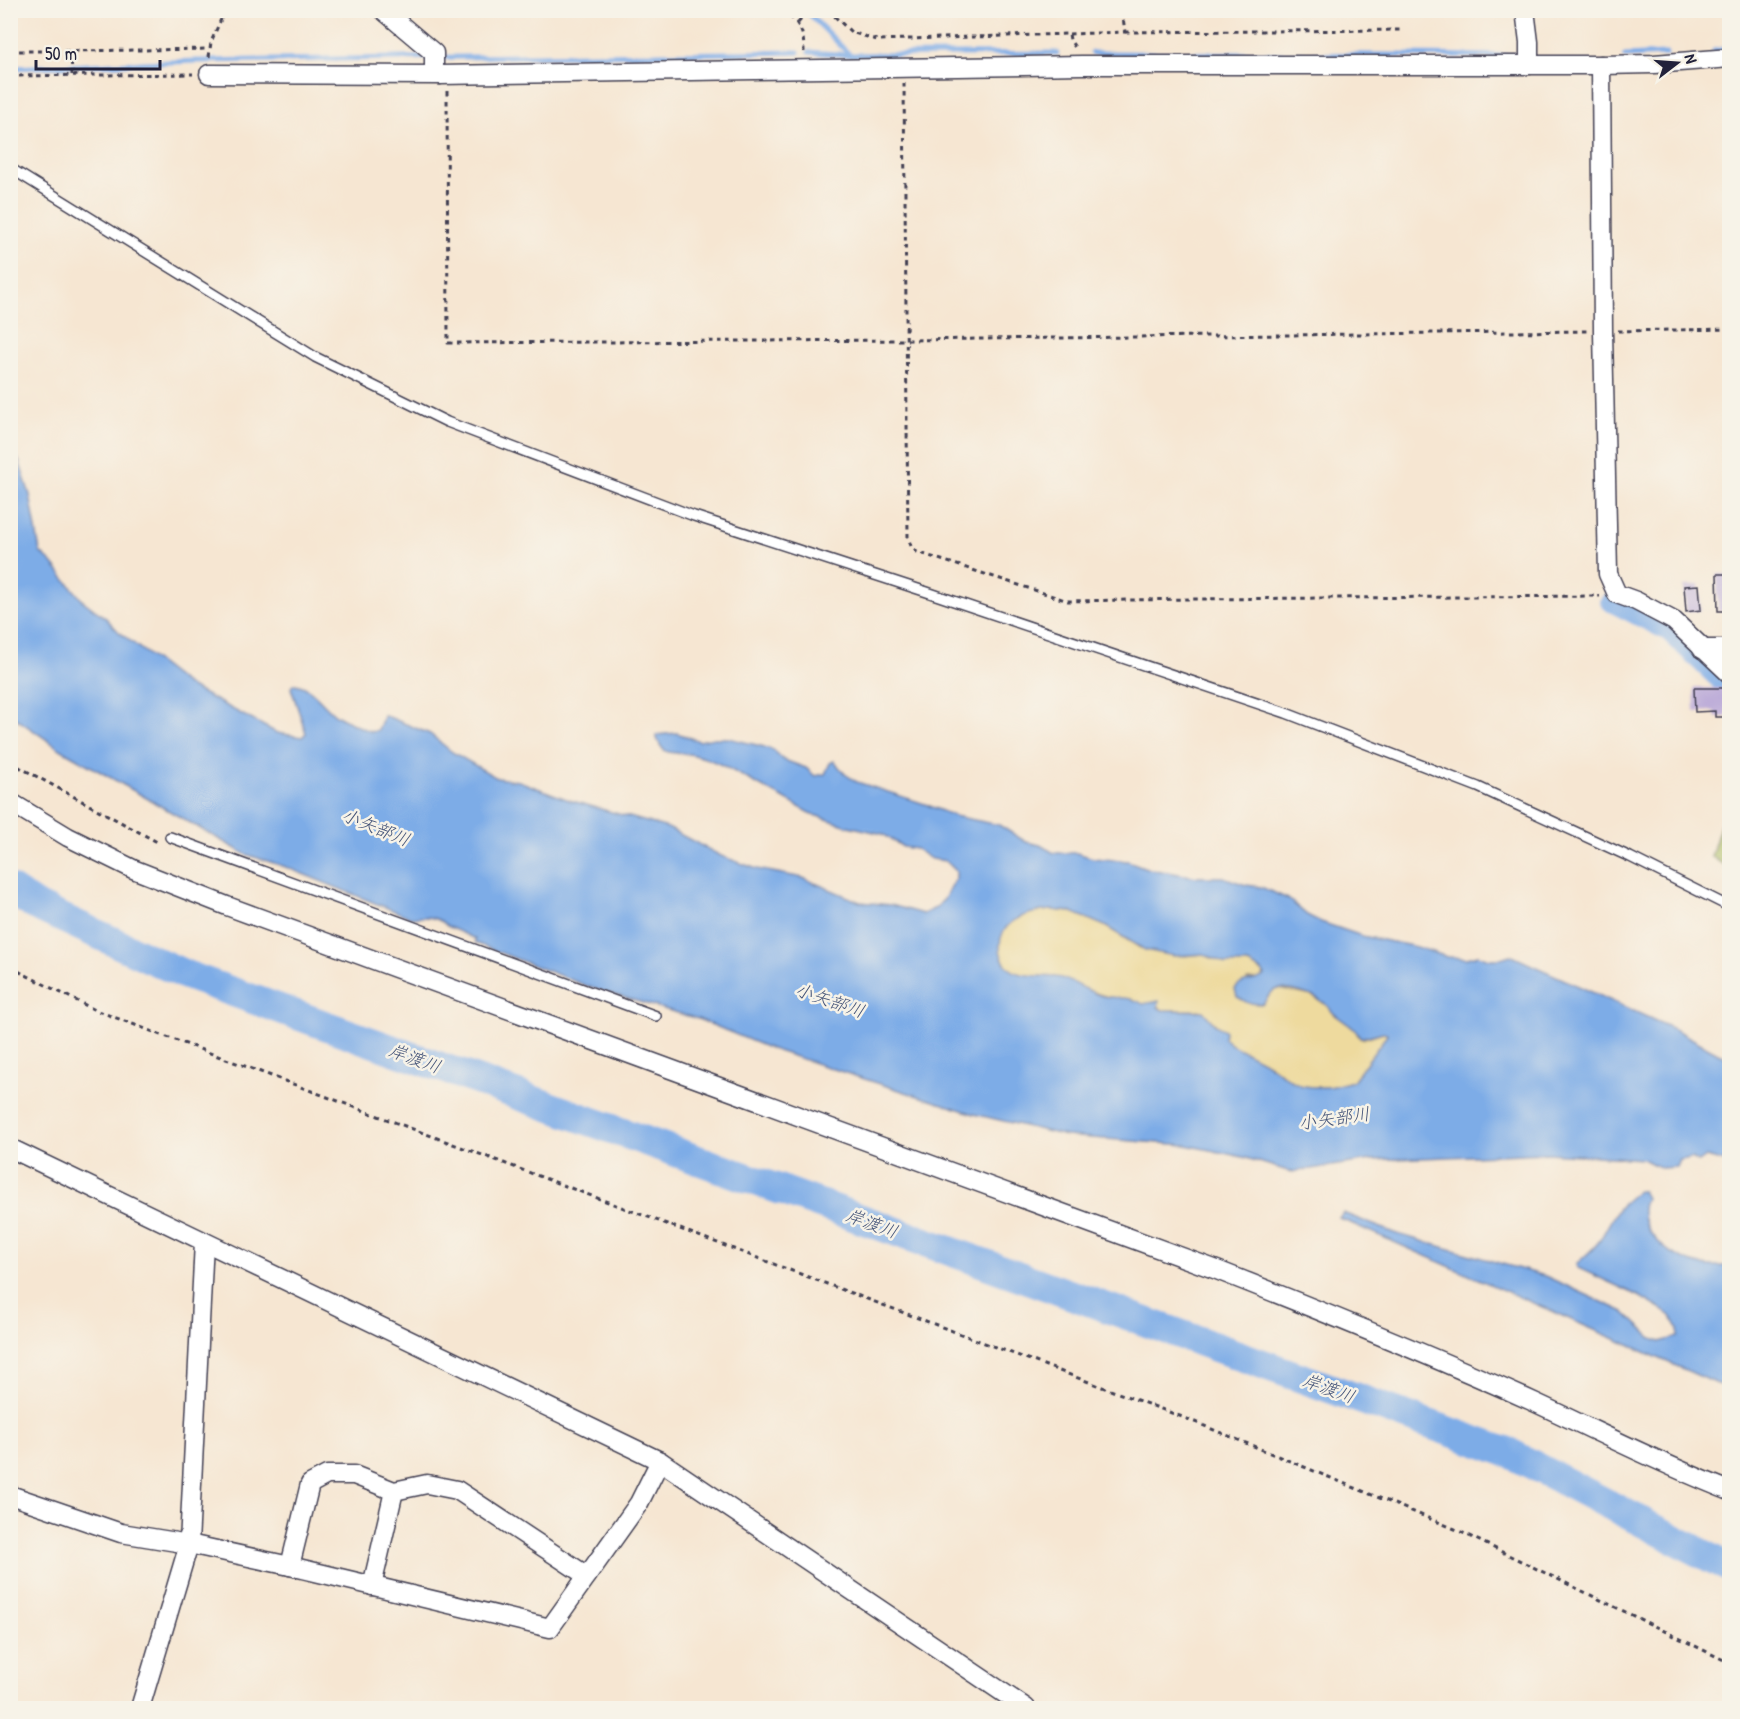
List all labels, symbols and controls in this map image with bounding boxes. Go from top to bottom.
scale bar [36,33,160,71]
north arrow [1647,33,1707,93]
text: 50 m [45,41,77,66]
text: N [1680,51,1703,66]
water label: 小矢部川 [338,802,414,852]
water label: 小矢部川 [792,976,868,1024]
water label: 岸渡川 [385,1037,445,1079]
water label: 小矢部川 [1297,1101,1371,1135]
water label: 岸渡川 [842,1202,902,1244]
water label: 岸渡川 [1299,1367,1359,1409]

